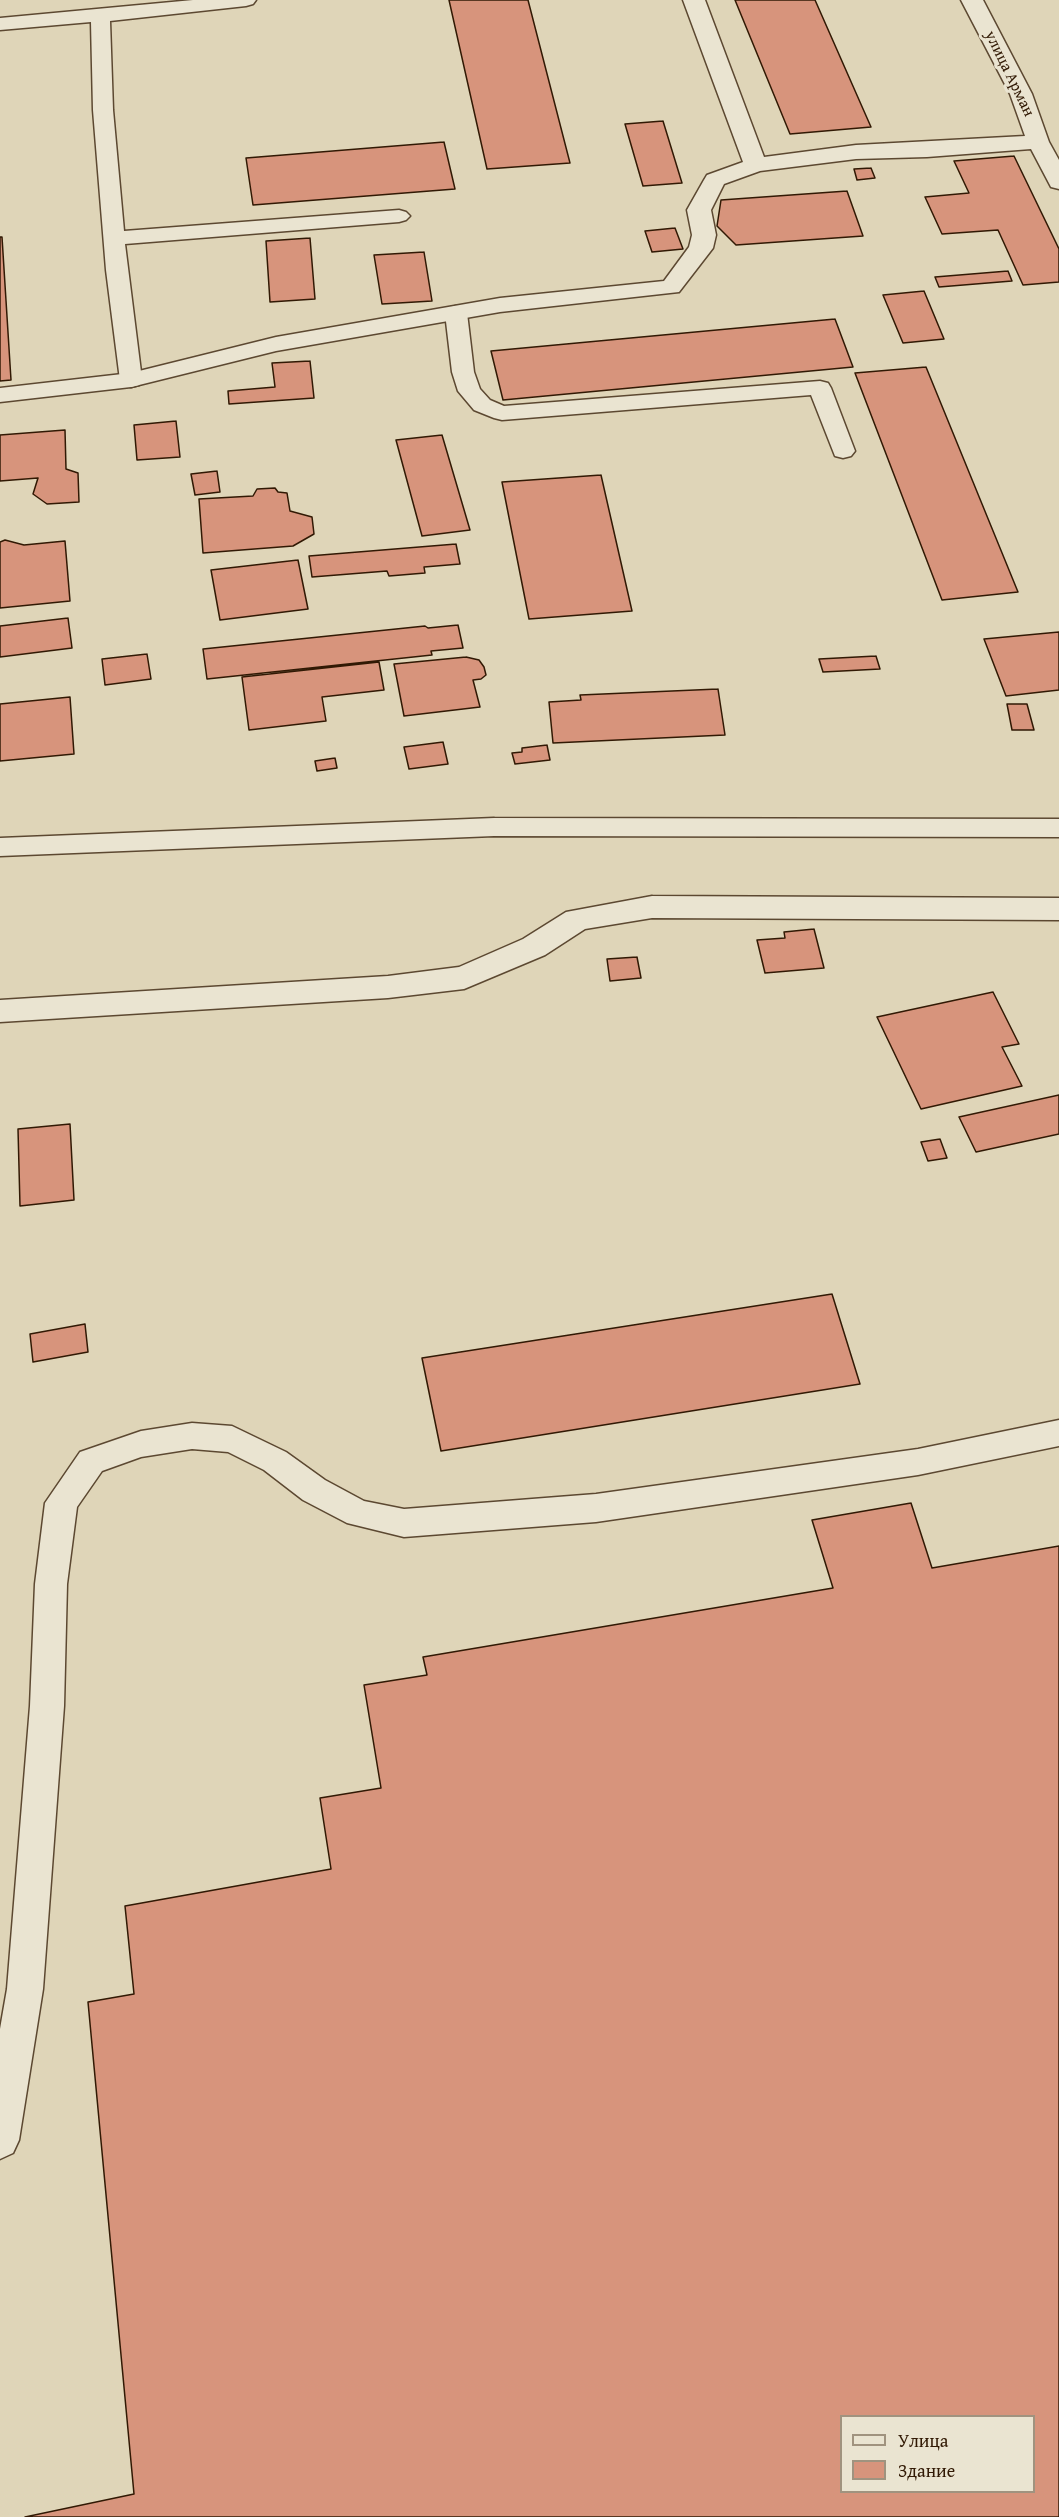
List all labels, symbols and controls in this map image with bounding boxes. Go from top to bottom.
street label: улица Арман [980,28,1038,120]
legend [840,2415,1035,2493]
text: Улица [898,2427,948,2454]
text: Здание [898,2457,955,2484]

